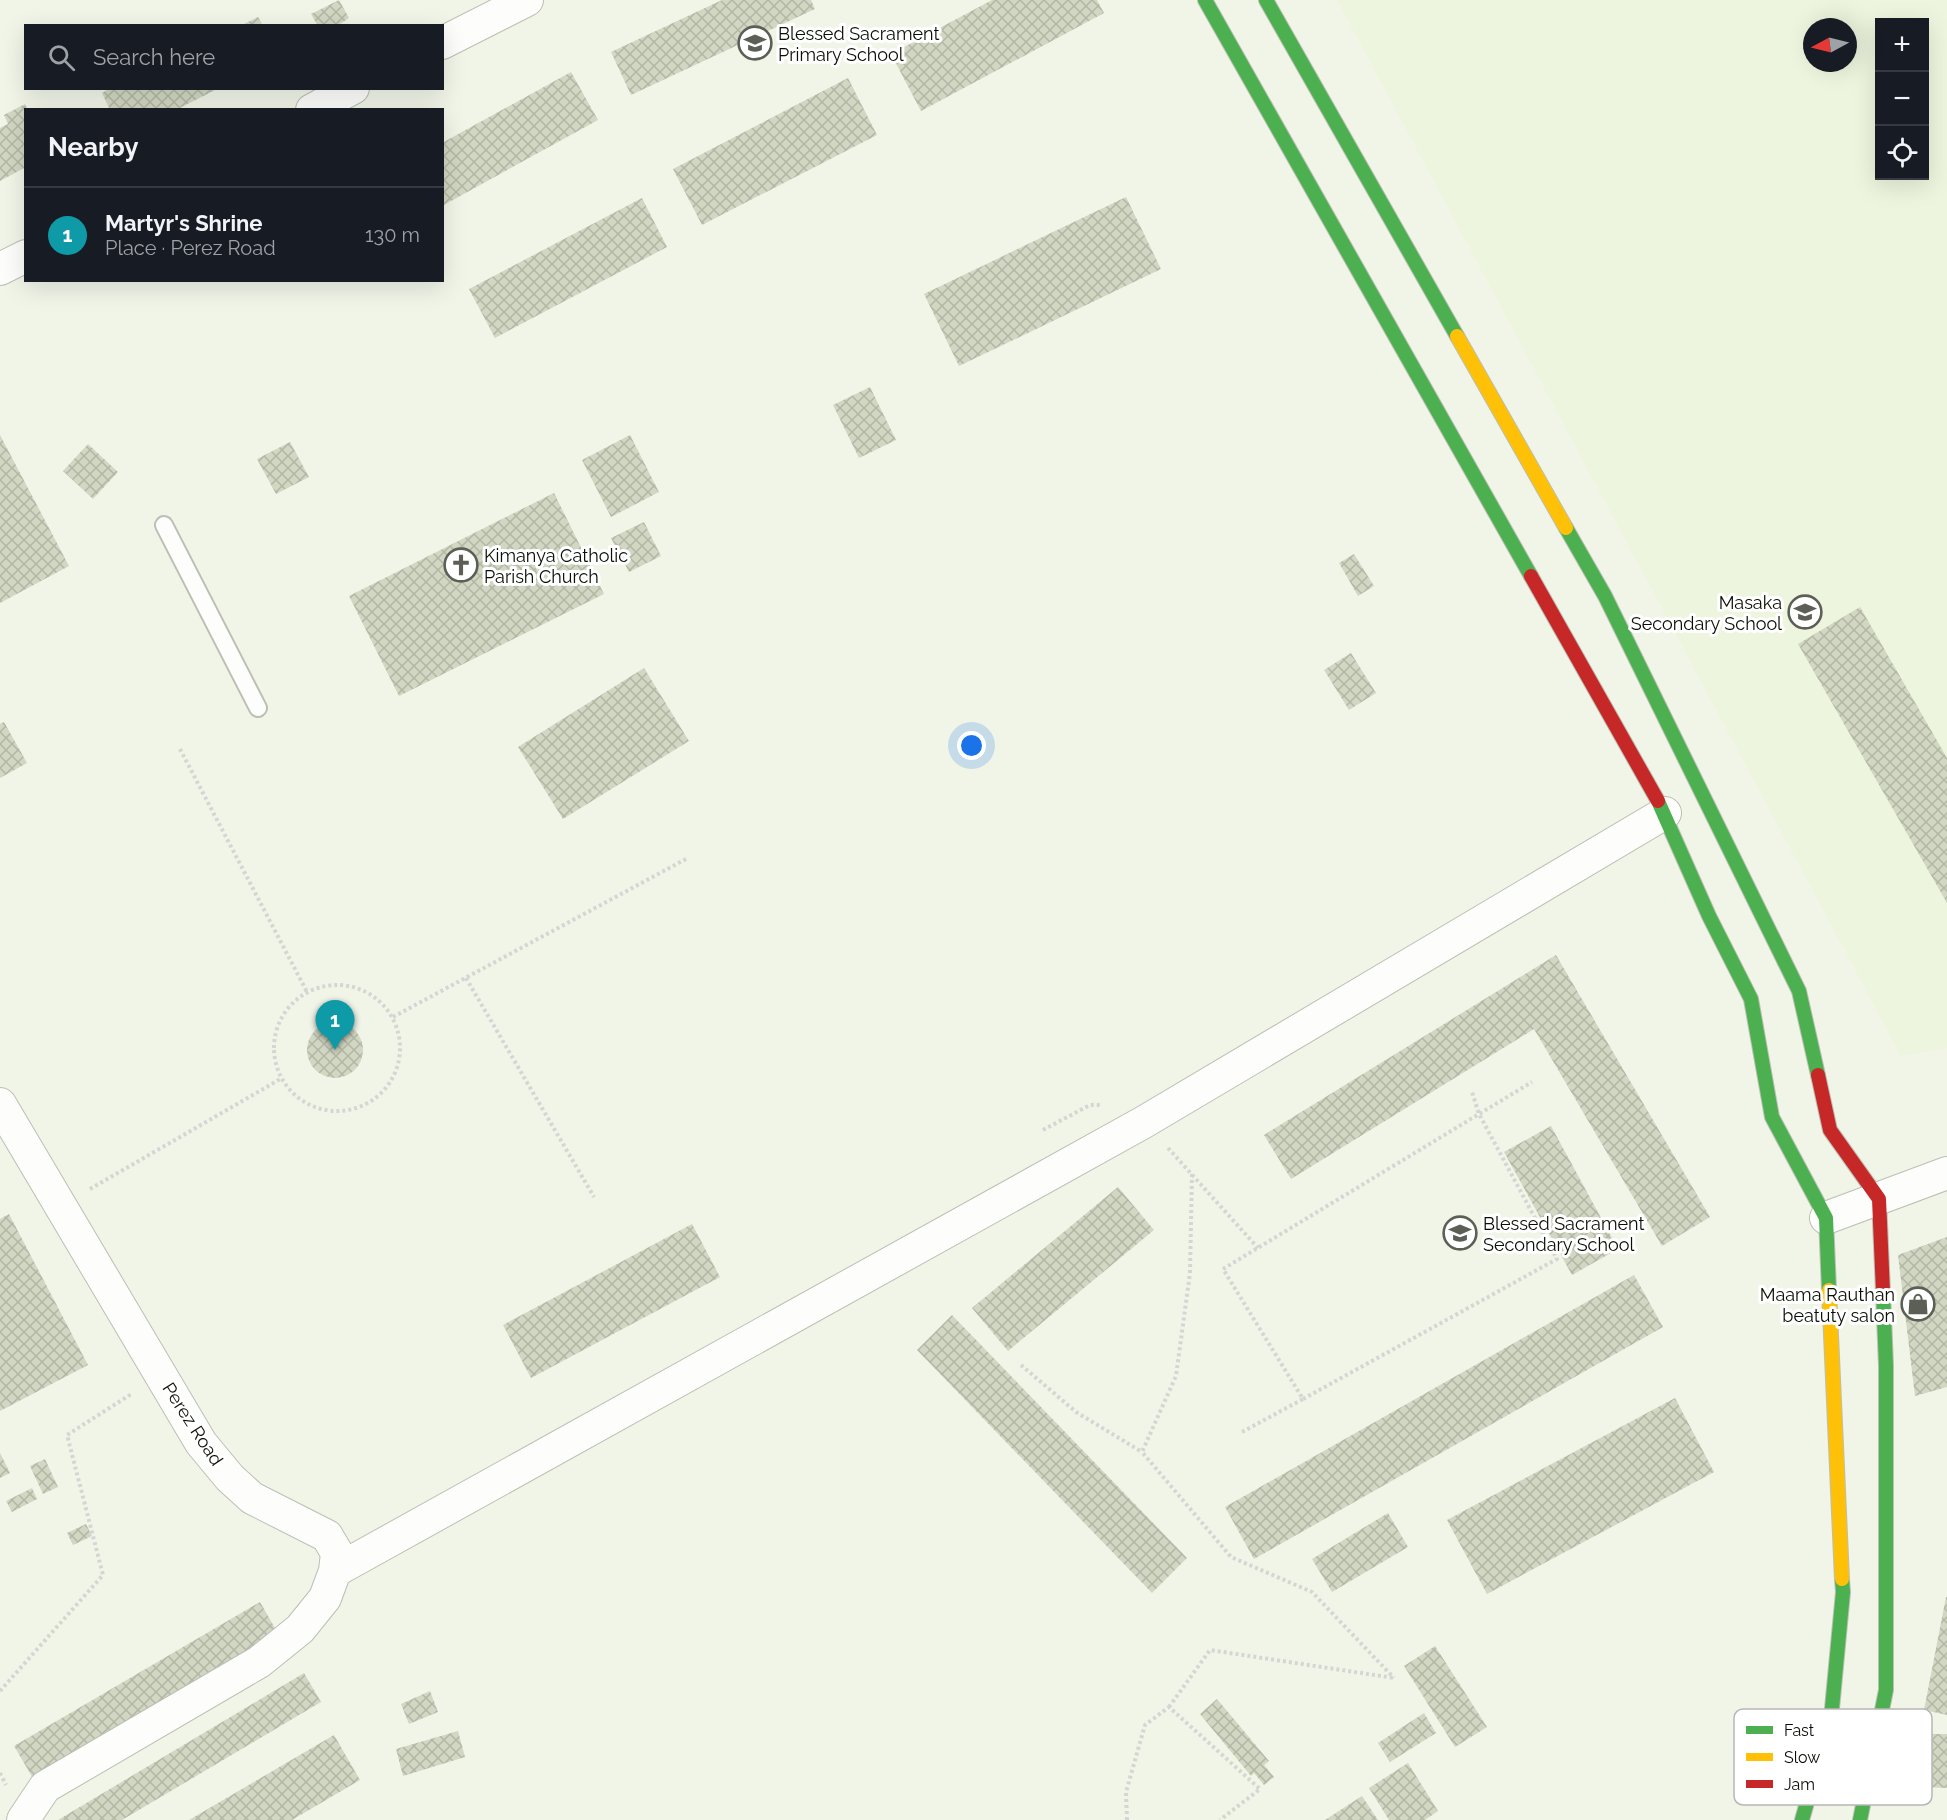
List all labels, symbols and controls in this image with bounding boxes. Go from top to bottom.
north arrow [1803,18,1857,72]
map controls [1875,18,1929,180]
button: + [1875,18,1929,72]
place label: Blessed Sacrament Primary School [778,23,939,65]
search box [24,24,444,90]
school or university icon: Blessed Sacrament Primary School [737,25,773,61]
icon: search [45,41,78,74]
text: Search here [93,44,215,70]
button: − [1875,72,1929,126]
button: locate [1875,126,1929,180]
text: Nearby [48,132,138,162]
text: Martyr's Shrine [105,210,262,236]
text: 1 [63,223,72,247]
text: 130 m [365,223,420,247]
text: Place · Perez Road [105,236,276,260]
place label: Kimanya Catholic Parish Church [484,545,628,587]
church icon: Kimanya Catholic Parish Church [443,547,479,583]
place label: Masaka Secondary School [1631,592,1782,634]
school or university icon: Masaka Secondary School [1787,594,1823,630]
your location [957,731,986,760]
pin: 1 [316,1000,354,1050]
place label: Blessed Sacrament Secondary School [1483,1213,1644,1255]
school or university icon: Blessed Sacrament Secondary School [1442,1215,1478,1251]
place label: Maama Rauthan beatuty salon [1760,1284,1895,1326]
shop icon: Maama Rauthan beatuty salon [1900,1286,1936,1322]
street label: Perez Road [158,1379,228,1469]
legend [1734,1709,1932,1805]
text: Fast [1784,1721,1815,1740]
text: Slow [1784,1748,1820,1767]
text: Jam [1784,1775,1815,1794]

